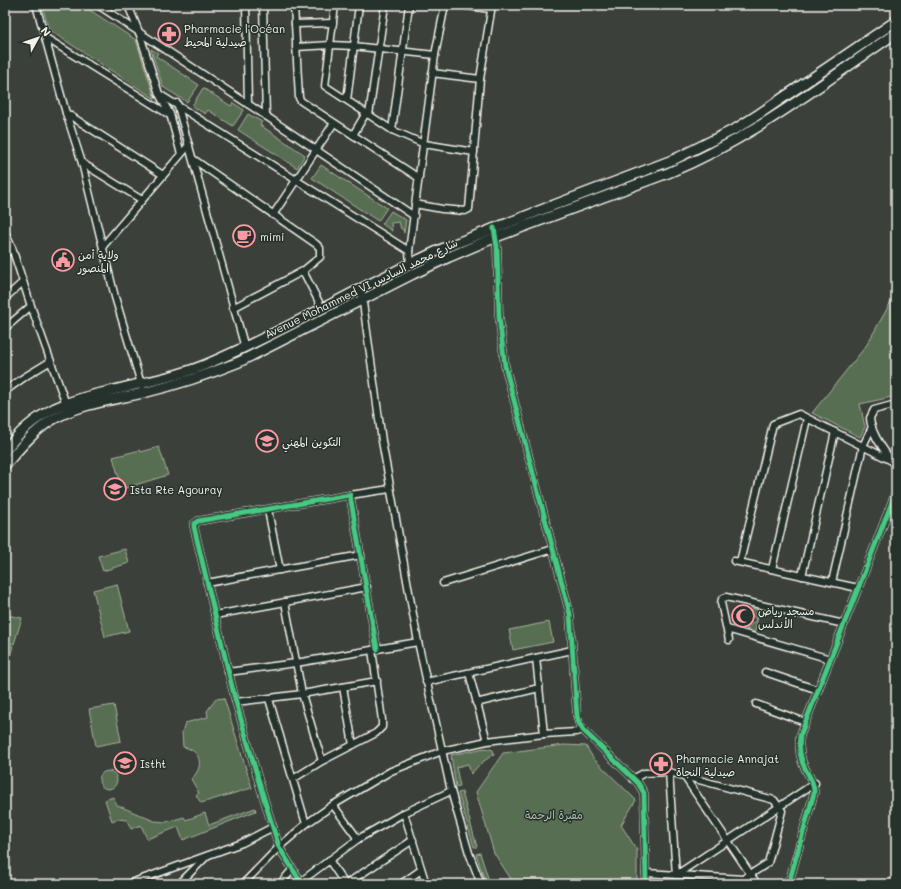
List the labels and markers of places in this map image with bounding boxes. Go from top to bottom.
pharmacy icon: Pharmacie l'Océan صيدلية المحيط [156,21,182,47]
place label: Pharmacie l'Océan صيدلية المحيط [184,21,285,49]
cafe icon: mimi [231,223,257,249]
place label: mimi [260,229,284,244]
public building icon: ولاية أمن المنصور [50,247,76,273]
place label: ولاية أمن المنصور [77,247,119,276]
school or university icon: التكوين المهني [254,428,280,454]
place label: التكوين المهني [282,434,341,453]
school or university icon: Ista Rte Agouray [102,476,128,502]
place label: Ista Rte Agouray [130,482,223,497]
mosque icon: مسجد رياض الأندلس [730,603,756,629]
place label: مسجد رياض الأندلس [758,603,814,631]
school or university icon: Istht [112,750,138,776]
pharmacy icon: Pharmacie Annajat صيدلية النجاة [648,751,674,777]
place label: Pharmacie Annajat صيدلية النجاة [676,751,779,779]
place label: Istht [140,756,166,771]

